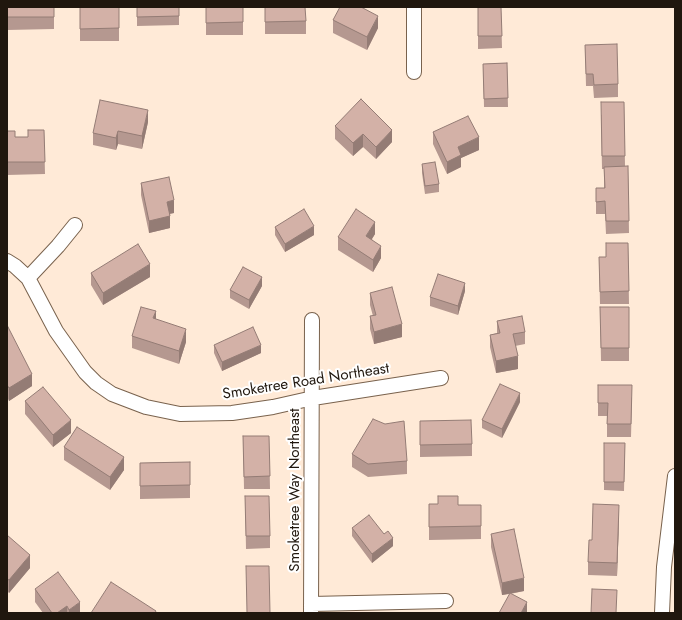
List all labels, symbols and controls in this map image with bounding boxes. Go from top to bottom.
street label: Smoketree Road Northeast [221,360,391,404]
street label: Smoketree Way Northeast [286,408,304,572]

